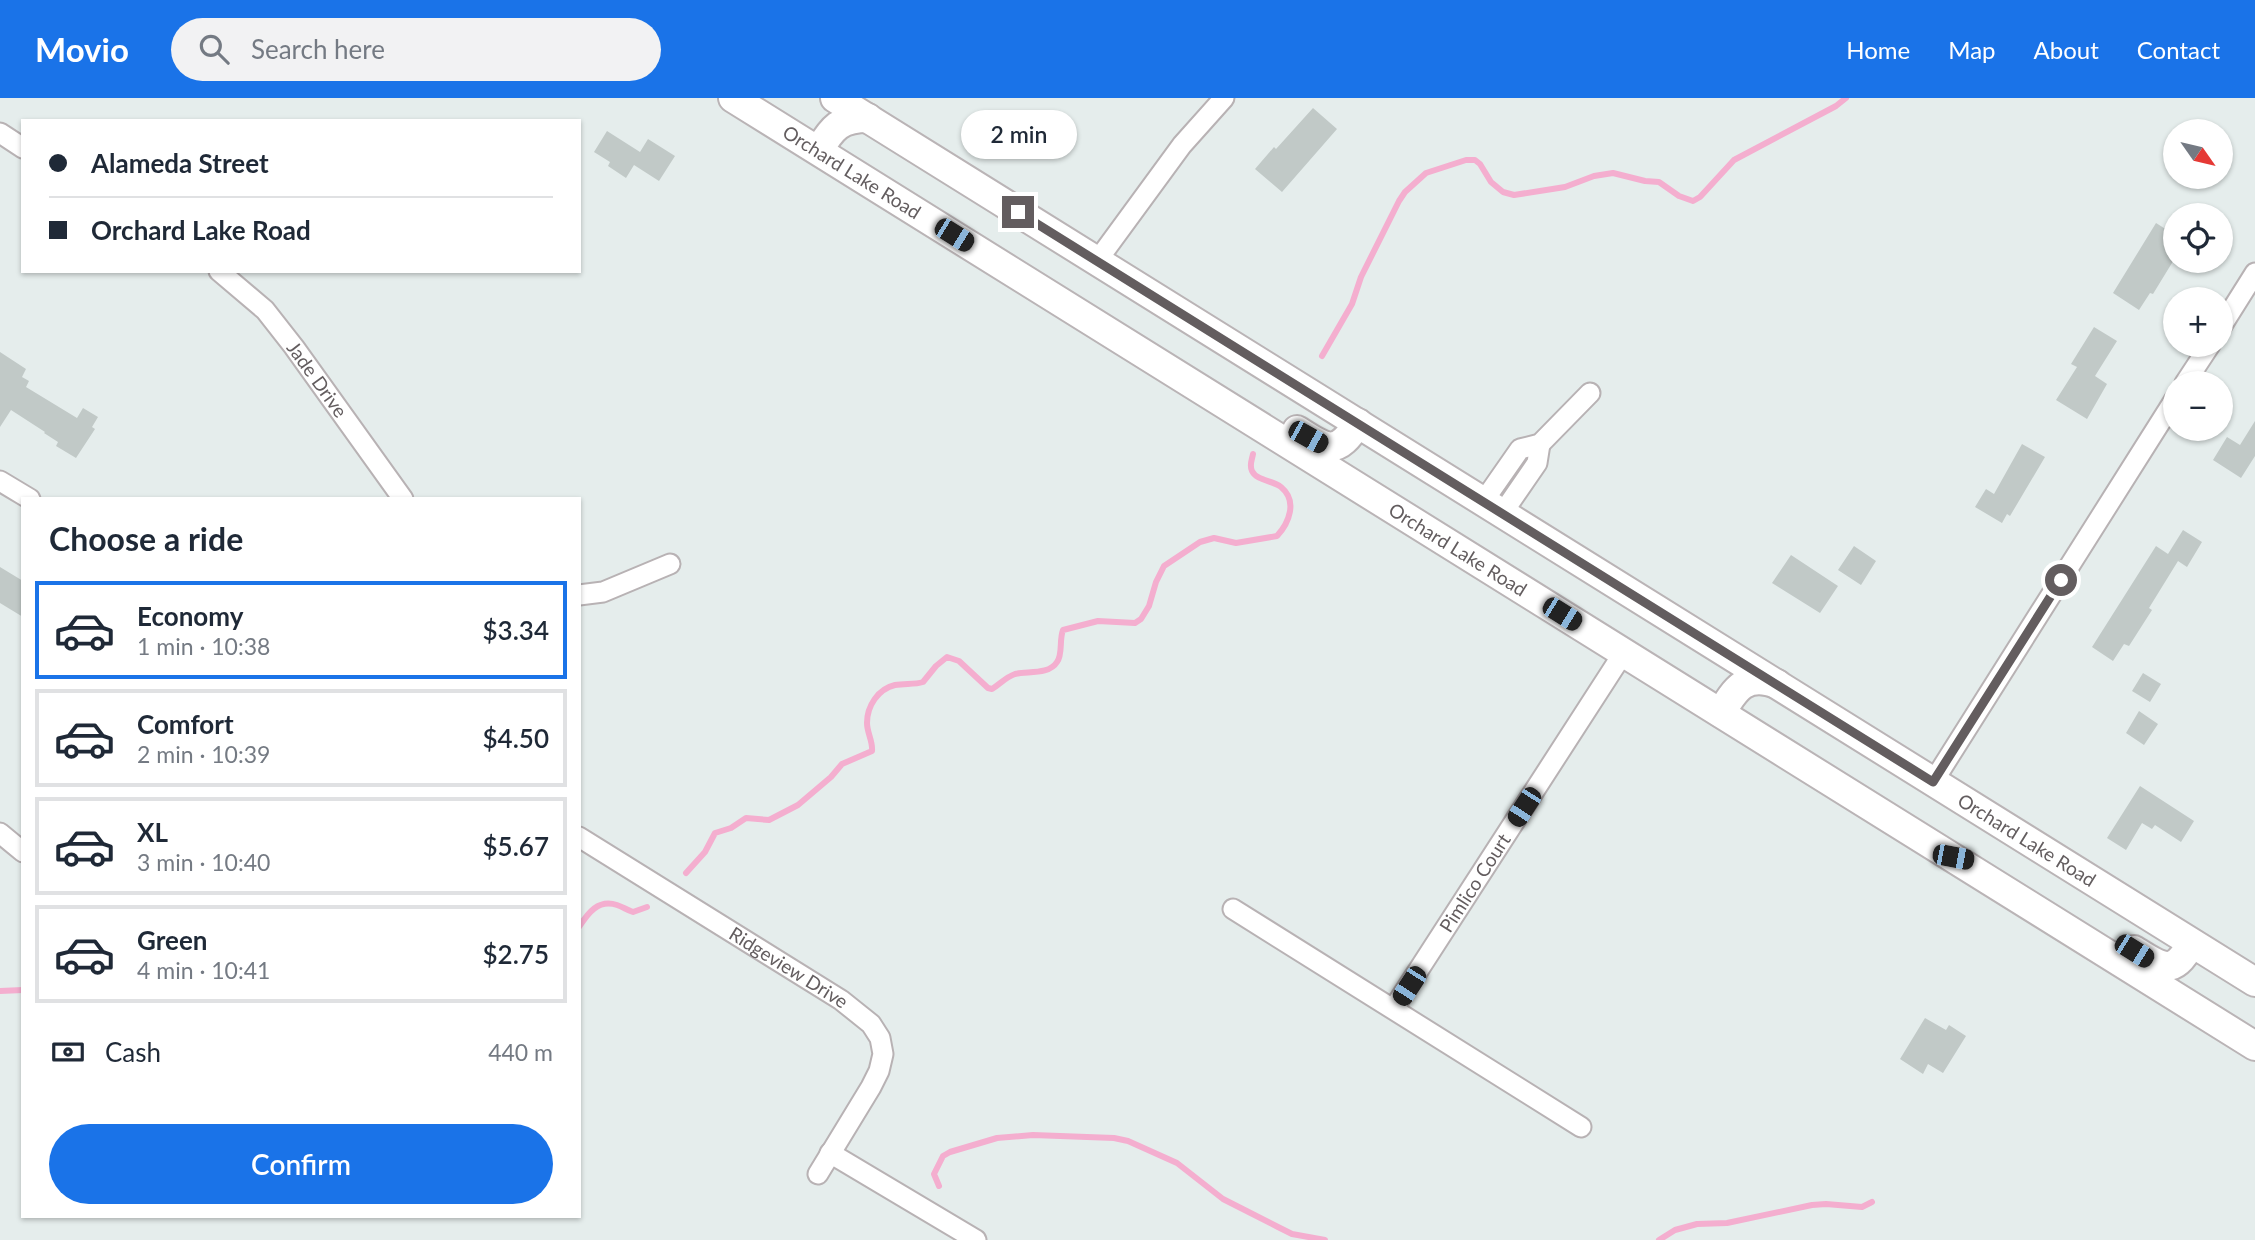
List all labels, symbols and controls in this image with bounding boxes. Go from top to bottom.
search box [171,18,661,81]
text: Movio [35,29,129,69]
icon: search [195,30,233,68]
text: Search here [251,33,385,65]
text: Home [1846,35,1910,64]
text: Map [1948,35,1996,64]
text: About [2034,35,2099,64]
text: Contact [2137,35,2220,64]
callout: 2 min [960,110,1076,159]
north arrow [2163,119,2233,189]
map controls [2163,119,2233,441]
street label: Orchard Lake Road [779,120,925,223]
text: 2 min [991,120,1047,148]
text: Alameda Street [91,147,269,179]
route end [1002,196,1034,228]
button: locate [2163,203,2233,273]
text: Orchard Lake Road [91,214,311,246]
car [931,215,978,255]
button: + [2163,287,2233,357]
street label: Jade Drive [283,336,353,421]
button: − [2163,371,2233,441]
car [1285,418,1332,456]
street label: Orchard Lake Road [1385,497,1531,601]
text: Choose a ride [49,519,243,558]
route start [2045,564,2077,596]
car [1539,594,1586,634]
icon: car [53,599,116,662]
text: Economy [137,600,243,632]
text: $3.34 [483,614,549,646]
text: 1 min · 10:38 [137,632,270,660]
icon: car [53,707,116,770]
text: Comfort [137,708,234,740]
text: $4.50 [483,722,549,754]
text: 2 min · 10:39 [137,740,270,768]
car [1504,784,1545,830]
street label: Orchard Lake Road [1954,788,2100,891]
icon: car [53,815,116,878]
text: XL [137,816,168,848]
street label: Pimlico Court [1434,829,1515,936]
text: $5.67 [483,830,549,862]
car [1931,843,1976,871]
text: 3 min · 10:40 [137,848,270,876]
street label: Ridgeview Drive [725,921,853,1012]
icon: car [53,923,116,986]
text: Green [137,924,207,956]
car [2111,931,2158,971]
text: $2.75 [483,938,549,970]
text: 4 min · 10:41 [137,956,270,984]
car [1389,963,1430,1009]
icon: cash [49,1033,87,1071]
text: Cash [105,1036,161,1068]
text: 440 m [488,1038,553,1066]
button: Confirm [49,1124,553,1204]

